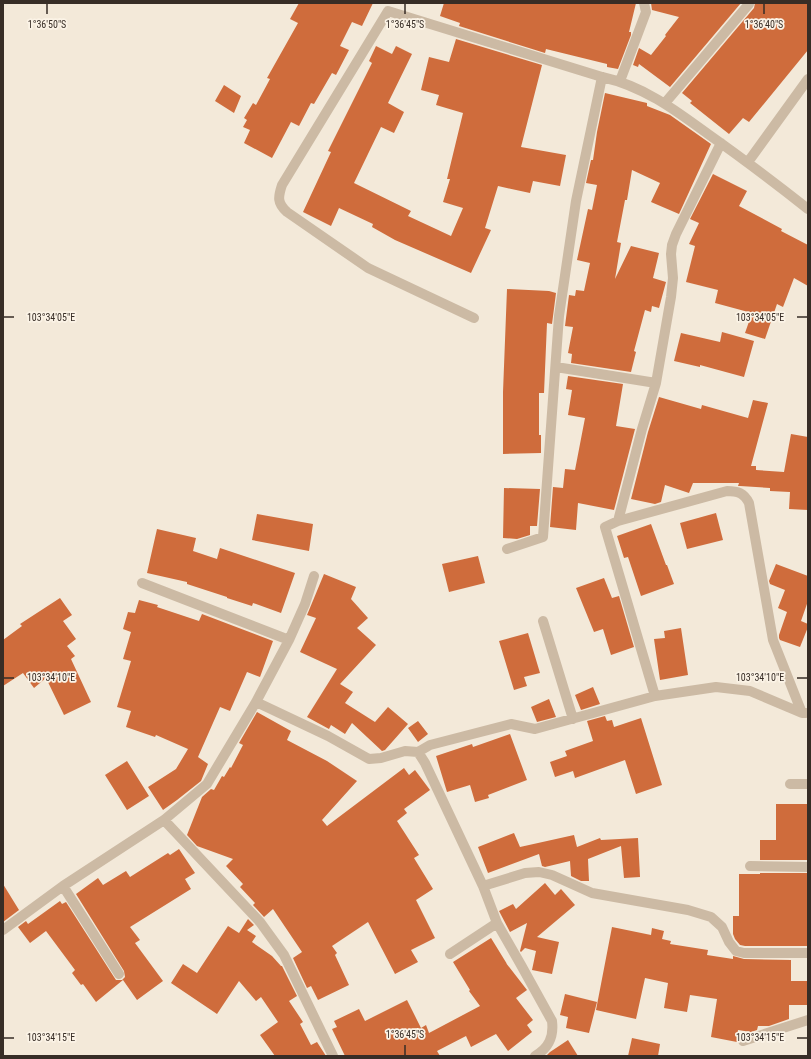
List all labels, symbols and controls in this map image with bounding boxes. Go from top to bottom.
text: 1°36'50"S [28,19,66,30]
text: 1°36'45"S [386,19,424,30]
text: 1°36'40"S [745,19,783,30]
text: 103°34'05"E [27,312,75,323]
text: 103°34'05"E [736,312,784,323]
text: 103°34'10"E [27,672,75,683]
text: 103°34'10"E [736,672,784,683]
text: 1°36'45"S [386,1029,424,1040]
text: 103°34'15"E [27,1032,75,1043]
text: 103°34'15"E [736,1032,784,1043]

